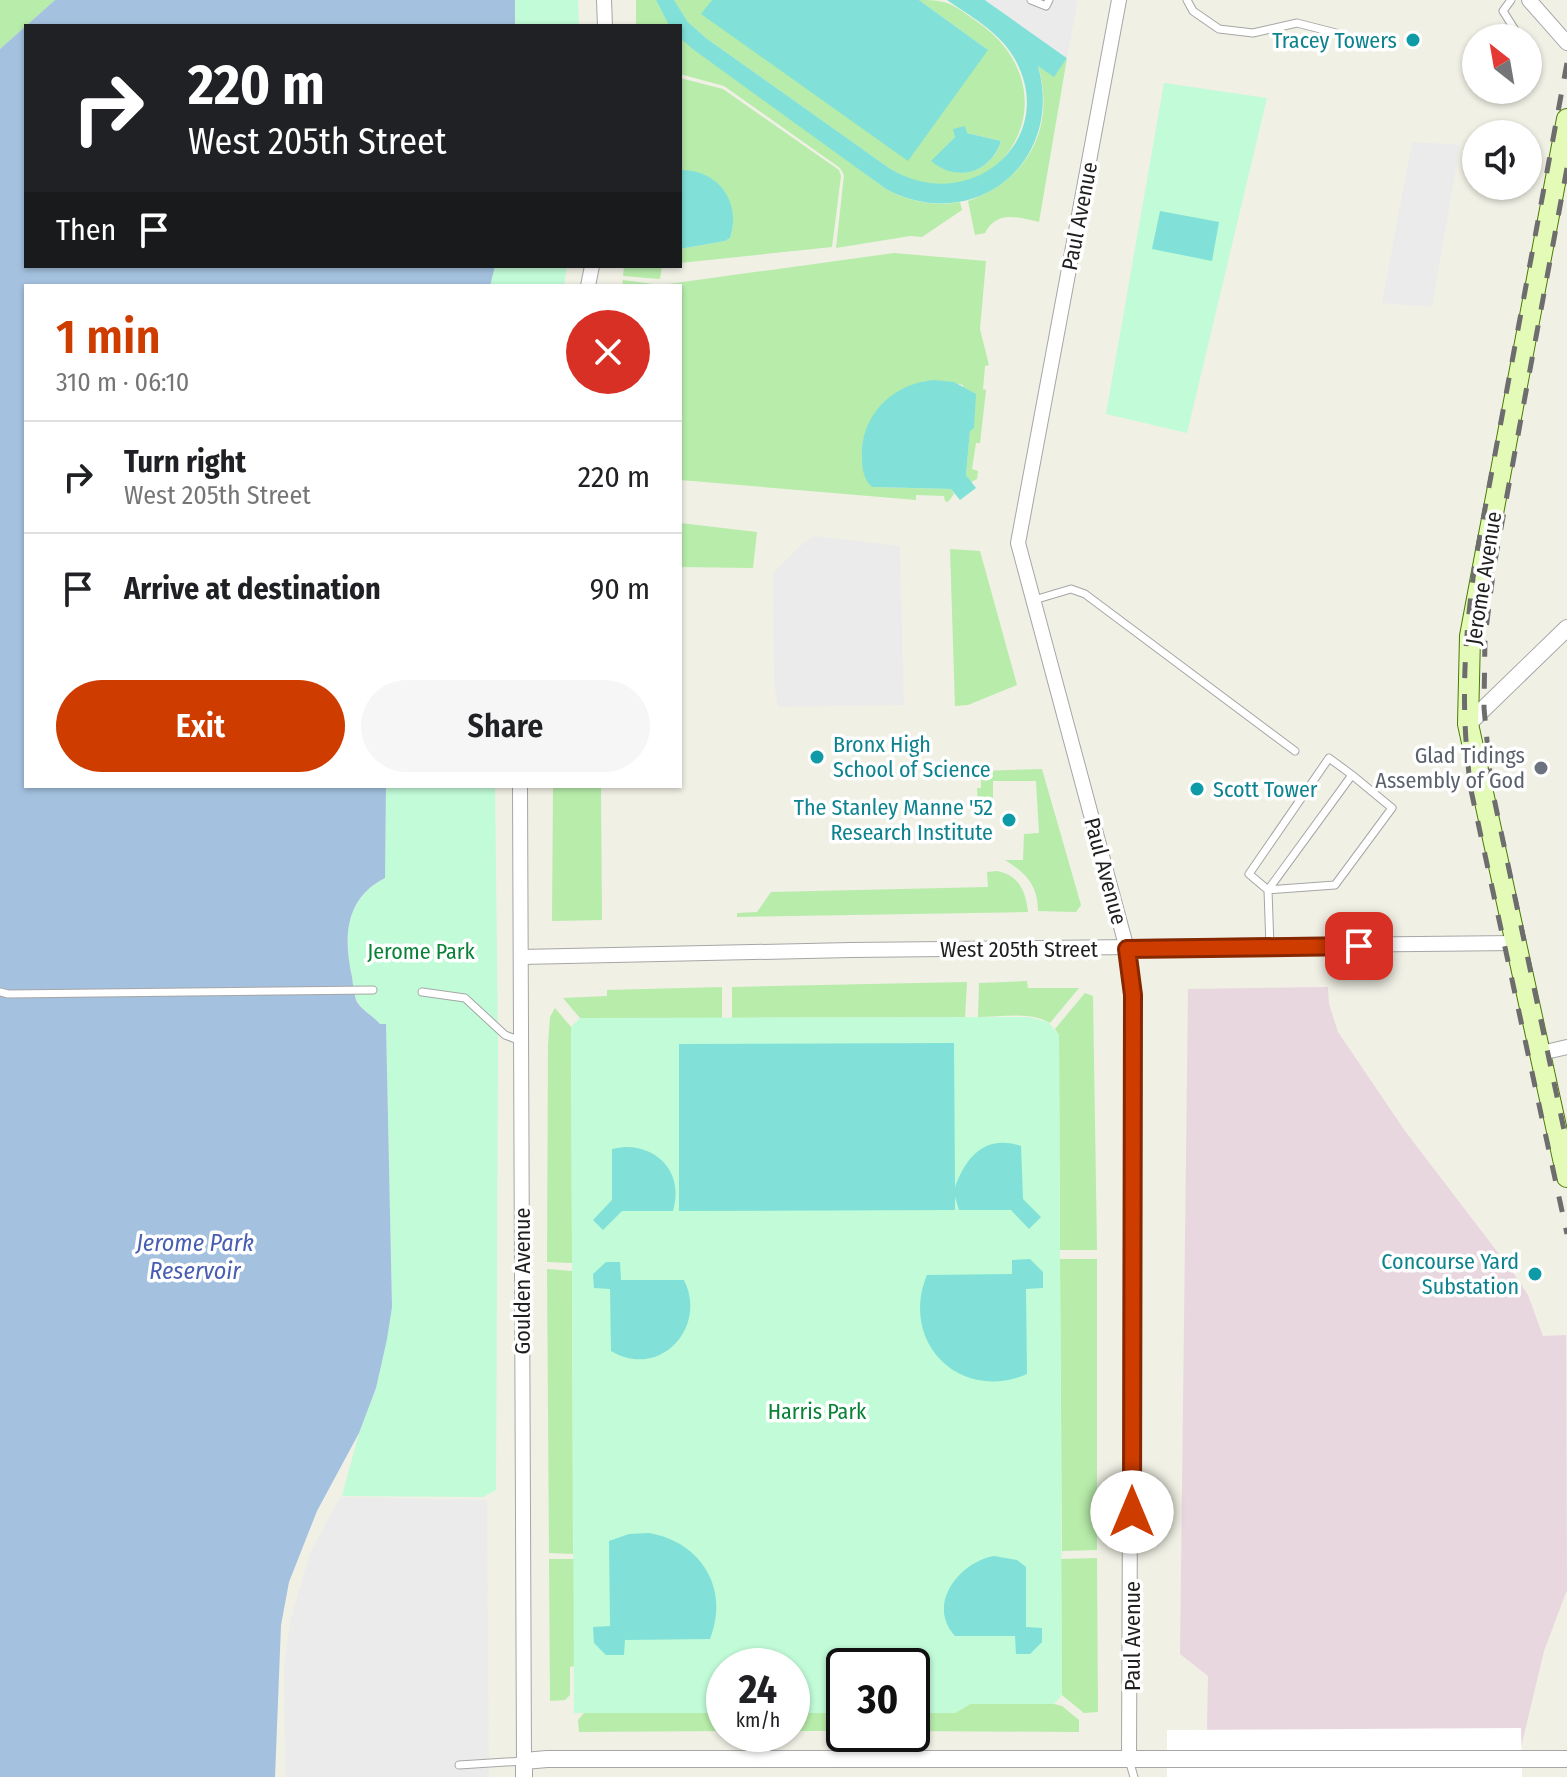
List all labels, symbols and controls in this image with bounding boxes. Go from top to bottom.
north arrow [1462,24,1542,104]
map controls [1462,24,1542,200]
place label: Tracey Towers [1272,27,1397,54]
marker: Tracey Towers [1404,31,1422,49]
text: 220 m [188,52,325,119]
icon: right [56,56,160,160]
text: West 205th Street [188,120,447,164]
button: sound [1462,120,1542,200]
street label: Paul Avenue [1056,160,1103,273]
icon: arrive [132,208,176,252]
text: Then [56,212,116,248]
text: 1 min [56,308,161,366]
button: close [566,310,650,394]
text: 310 m · 06:10 [56,367,189,398]
text: Turn right [124,444,246,480]
icon: right [56,455,100,499]
text: 220 m [578,459,650,495]
text: West 205th Street [124,480,311,511]
street label: Jerome Avenue [1460,510,1507,647]
icon: arrive [56,567,100,611]
text: Arrive at destination [124,571,381,607]
text: 90 m [590,571,650,607]
button: Exit [56,680,345,772]
button: Share [361,680,650,772]
place label: Bronx High School of Science [833,731,991,783]
place label: Glad Tidings Assembly of God [1375,742,1525,794]
marker: Bronx High School of Science [808,748,826,766]
marker: Glad Tidings Assembly of God [1532,759,1550,777]
place label: Scott Tower [1213,776,1318,803]
marker: Scott Tower [1188,780,1206,798]
place label: The Stanley Manne '52 Research Institute [794,794,993,846]
marker: The Stanley Manne '52 Research Institute [1000,811,1018,829]
street label: Paul Avenue [1078,815,1133,928]
pin [1325,912,1393,980]
icon: arrive [1337,924,1381,968]
street label: West 205th Street [940,936,1099,963]
park label: Jerome Park [367,938,476,965]
street label: Goulden Avenue [509,1208,536,1354]
water label: Jerome Park Reservoir [134,1229,254,1285]
place label: Concourse Yard Substation [1381,1248,1519,1300]
marker: Concourse Yard Substation [1526,1265,1544,1283]
park label: Harris Park [768,1398,867,1425]
position arrow [1090,1470,1174,1554]
street label: Paul Avenue [1119,1581,1146,1691]
speed limit sign: 30 [826,1648,930,1752]
text: 24 [739,1666,777,1714]
text: km/h [736,1708,780,1732]

